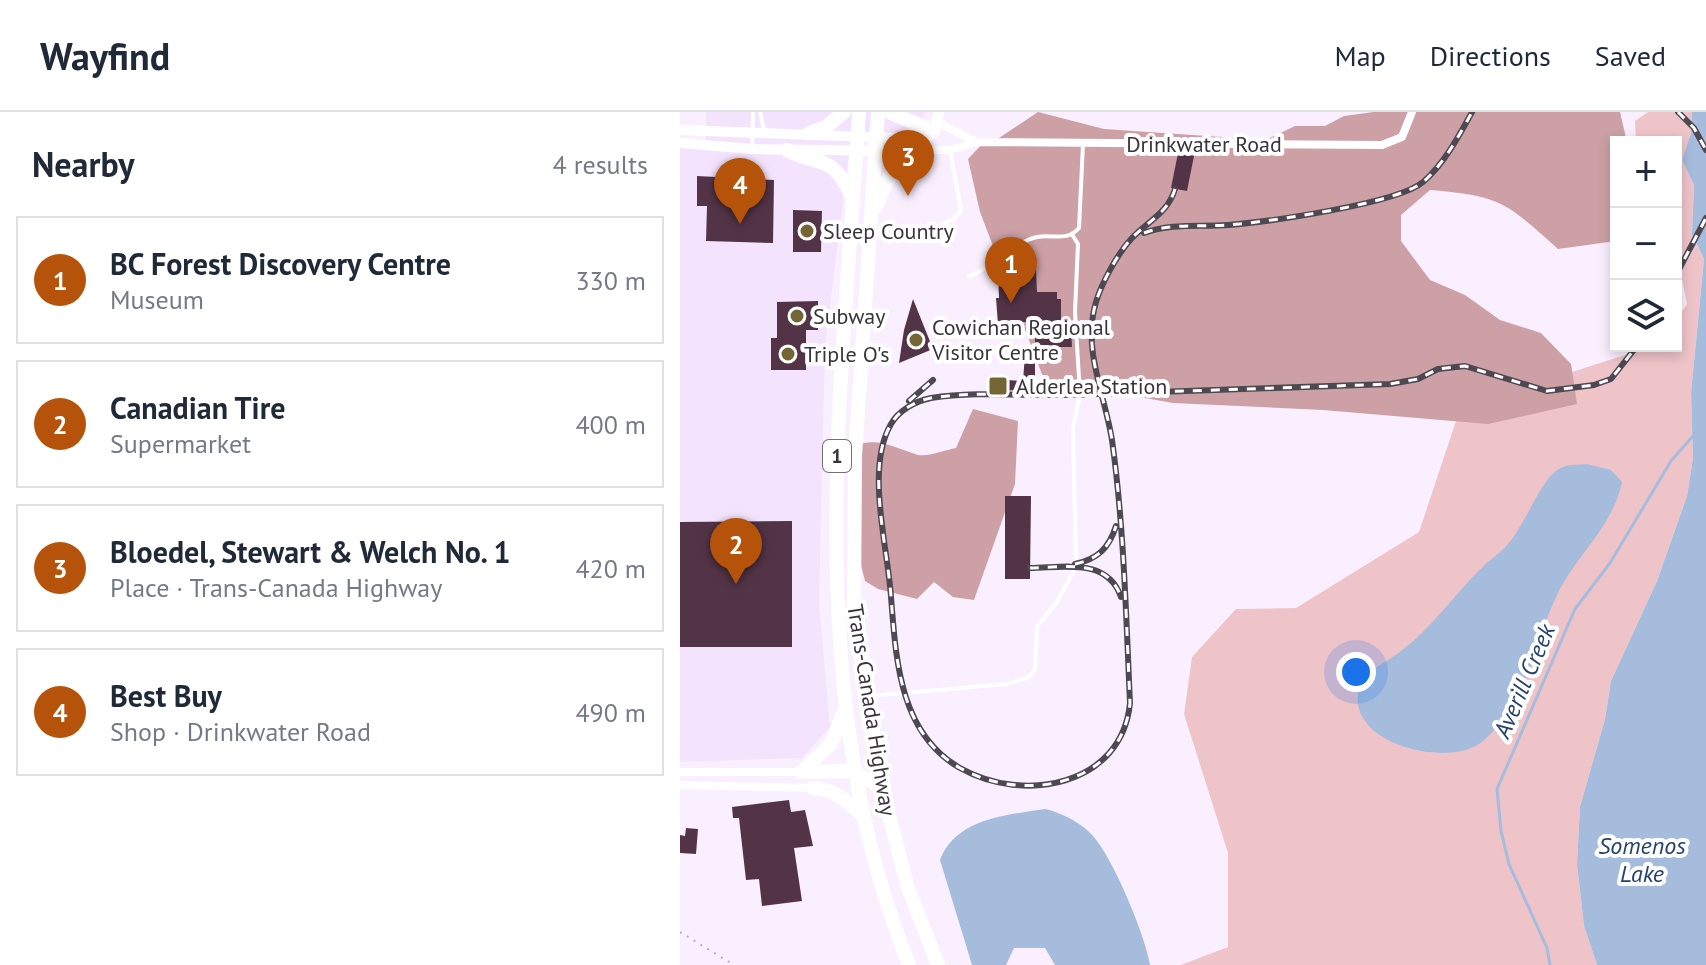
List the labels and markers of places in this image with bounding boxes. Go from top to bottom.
pin: 3 [882,130,934,196]
pin: 4 [714,158,766,224]
place label: Sleep Country [823,217,954,245]
marker: Sleep Country [798,222,816,240]
pin: 1 [985,237,1037,303]
place label: Subway [813,302,886,330]
marker: Subway [788,307,806,325]
place label: Cowichan Regional Visitor Centre [931,313,1111,366]
marker: Cowichan Regional Visitor Centre [907,331,925,349]
place label: Triple O's [804,340,890,368]
marker: Triple O's [779,345,797,363]
place label: Alderlea Station [1016,372,1167,400]
marker: Alderlea Station [987,375,1009,397]
pin: 2 [710,518,762,584]

